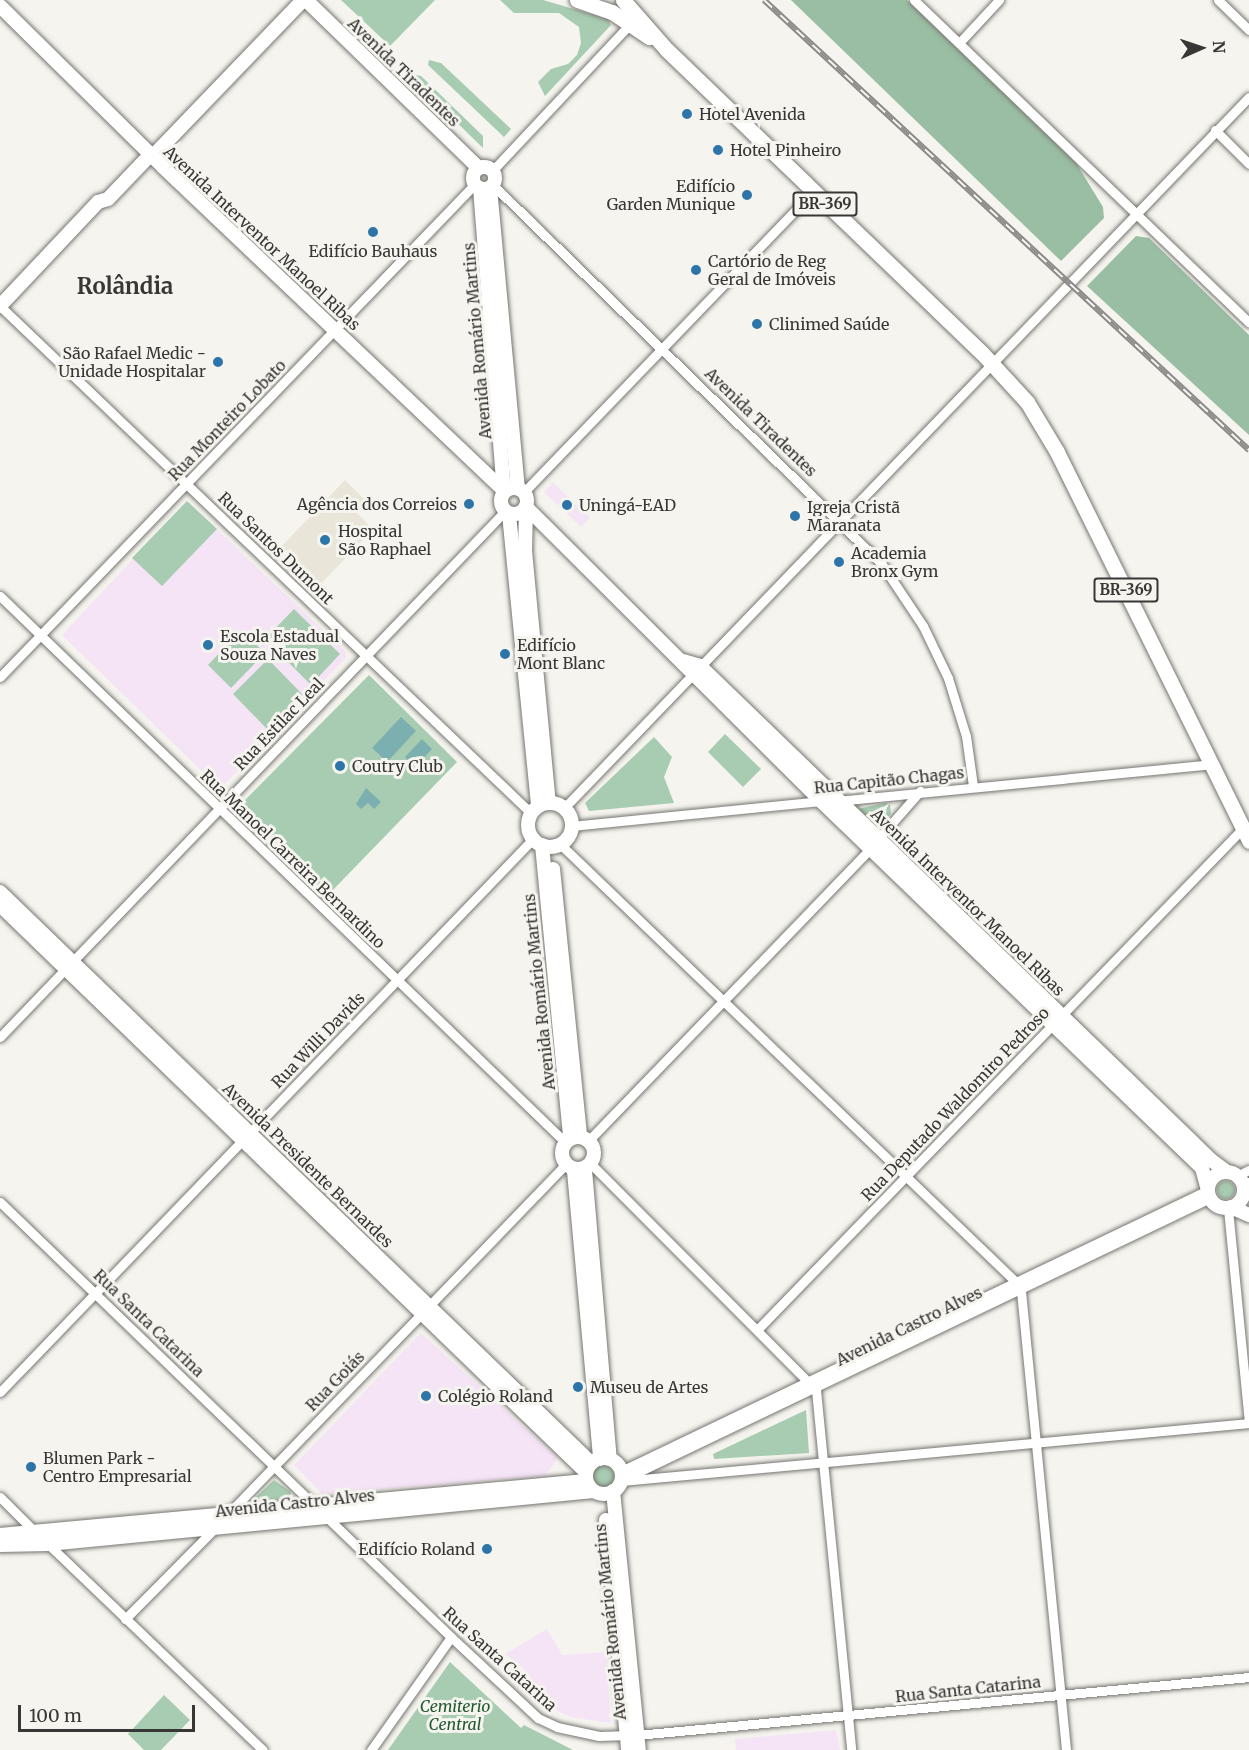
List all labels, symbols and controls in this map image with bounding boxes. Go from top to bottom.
street label: Avenida Tiradentes [344,14,464,130]
north arrow [1171,18,1231,78]
text: N [1209,40,1229,54]
place label: Hotel Avenida [699,104,806,124]
marker: Hotel Avenida [680,107,694,121]
place label: Hotel Pinheiro [730,140,841,160]
street label: Avenida Interventor Manoel Ribas [160,142,364,334]
marker: Hotel Pinheiro [711,143,725,157]
place label: Edifício Garden Munique [607,176,735,214]
marker: Edifício Garden Munique [740,188,754,202]
road number: BR-369 [792,192,858,216]
marker: Edifício Bauhaus [366,225,380,239]
place label: Edifício Bauhaus [309,241,437,261]
street label: Avenida Romário Martins [459,242,495,440]
place label: Cartório de Reg Geral de Imóveis [708,251,836,289]
marker: Cartório de Reg Geral de Imóveis [689,263,703,277]
district label: Rolândia [77,274,173,300]
place label: Clinimed Saúde [769,314,889,334]
marker: Clinimed Saúde [750,317,764,331]
place label: São Rafael Medic - Unidade Hospitalar [58,343,206,381]
street label: Rua Monteiro Lobato [164,355,290,485]
marker: São Rafael Medic - Unidade Hospitalar [211,355,225,369]
street label: Avenida Tiradentes [701,364,821,480]
street label: Rua Santos Dumont [214,488,338,608]
place label: Agência dos Correios [297,494,457,514]
place label: Uningá-EAD [579,495,676,515]
marker: Agência dos Correios [462,497,476,511]
place label: Igreja Cristã Maranata [807,497,900,535]
marker: Uningá-EAD [560,498,574,512]
marker: Igreja Cristã Maranata [788,509,802,523]
place label: Hospital São Raphael [338,521,431,559]
marker: Hospital São Raphael [316,531,334,549]
place label: Academia Bronx Gym [851,543,938,581]
marker: Academia Bronx Gym [832,555,846,569]
road number: BR-369 [1093,578,1159,602]
place label: Escola Estadual Souza Naves [220,626,339,664]
place label: Edifício Mont Blanc [517,635,605,673]
marker: Escola Estadual Souza Naves [201,638,215,652]
marker: Edifício Mont Blanc [498,647,512,661]
street label: Rua Estilac Leal [230,674,328,774]
place label: Coutry Club [352,756,443,776]
marker: Coutry Club [333,759,347,773]
street label: Rua Capitão Chagas [813,763,965,797]
street label: Rua Manoel Carreira Bernardino [197,766,389,952]
street label: Avenida Interventor Manoel Ribas [867,804,1069,1000]
street label: Avenida Romário Martins [519,893,559,1091]
street label: Rua Willi Davids [268,988,368,1092]
street label: Rua Deputado Waldomiro Pedroso [857,1003,1053,1205]
street label: Avenida Presidente Bernardes [219,1079,397,1251]
street label: Rua Santa Catarina [90,1265,208,1381]
street label: Avenida Castro Alves [833,1282,985,1370]
street label: Rua Goiás [302,1347,368,1415]
place label: Museu de Artes [590,1377,708,1397]
marker: Museu de Artes [571,1380,585,1394]
place label: Colégio Roland [438,1386,553,1406]
marker: Colégio Roland [419,1389,433,1403]
place label: Blumen Park - Centro Empresarial [43,1448,192,1486]
marker: Blumen Park - Centro Empresarial [24,1460,38,1474]
street label: Avenida Castro Alves [214,1485,376,1521]
street label: Avenida Romário Martins [590,1523,630,1721]
place label: Edifício Roland [358,1539,475,1559]
marker: Edifício Roland [480,1542,494,1556]
street label: Rua Santa Catarina [439,1603,561,1715]
street label: Rua Santa Catarina [894,1672,1042,1706]
scale bar [21,1693,198,1731]
park label: Cemiterio Central [420,1696,490,1734]
text: 100 m [29,1704,82,1727]

